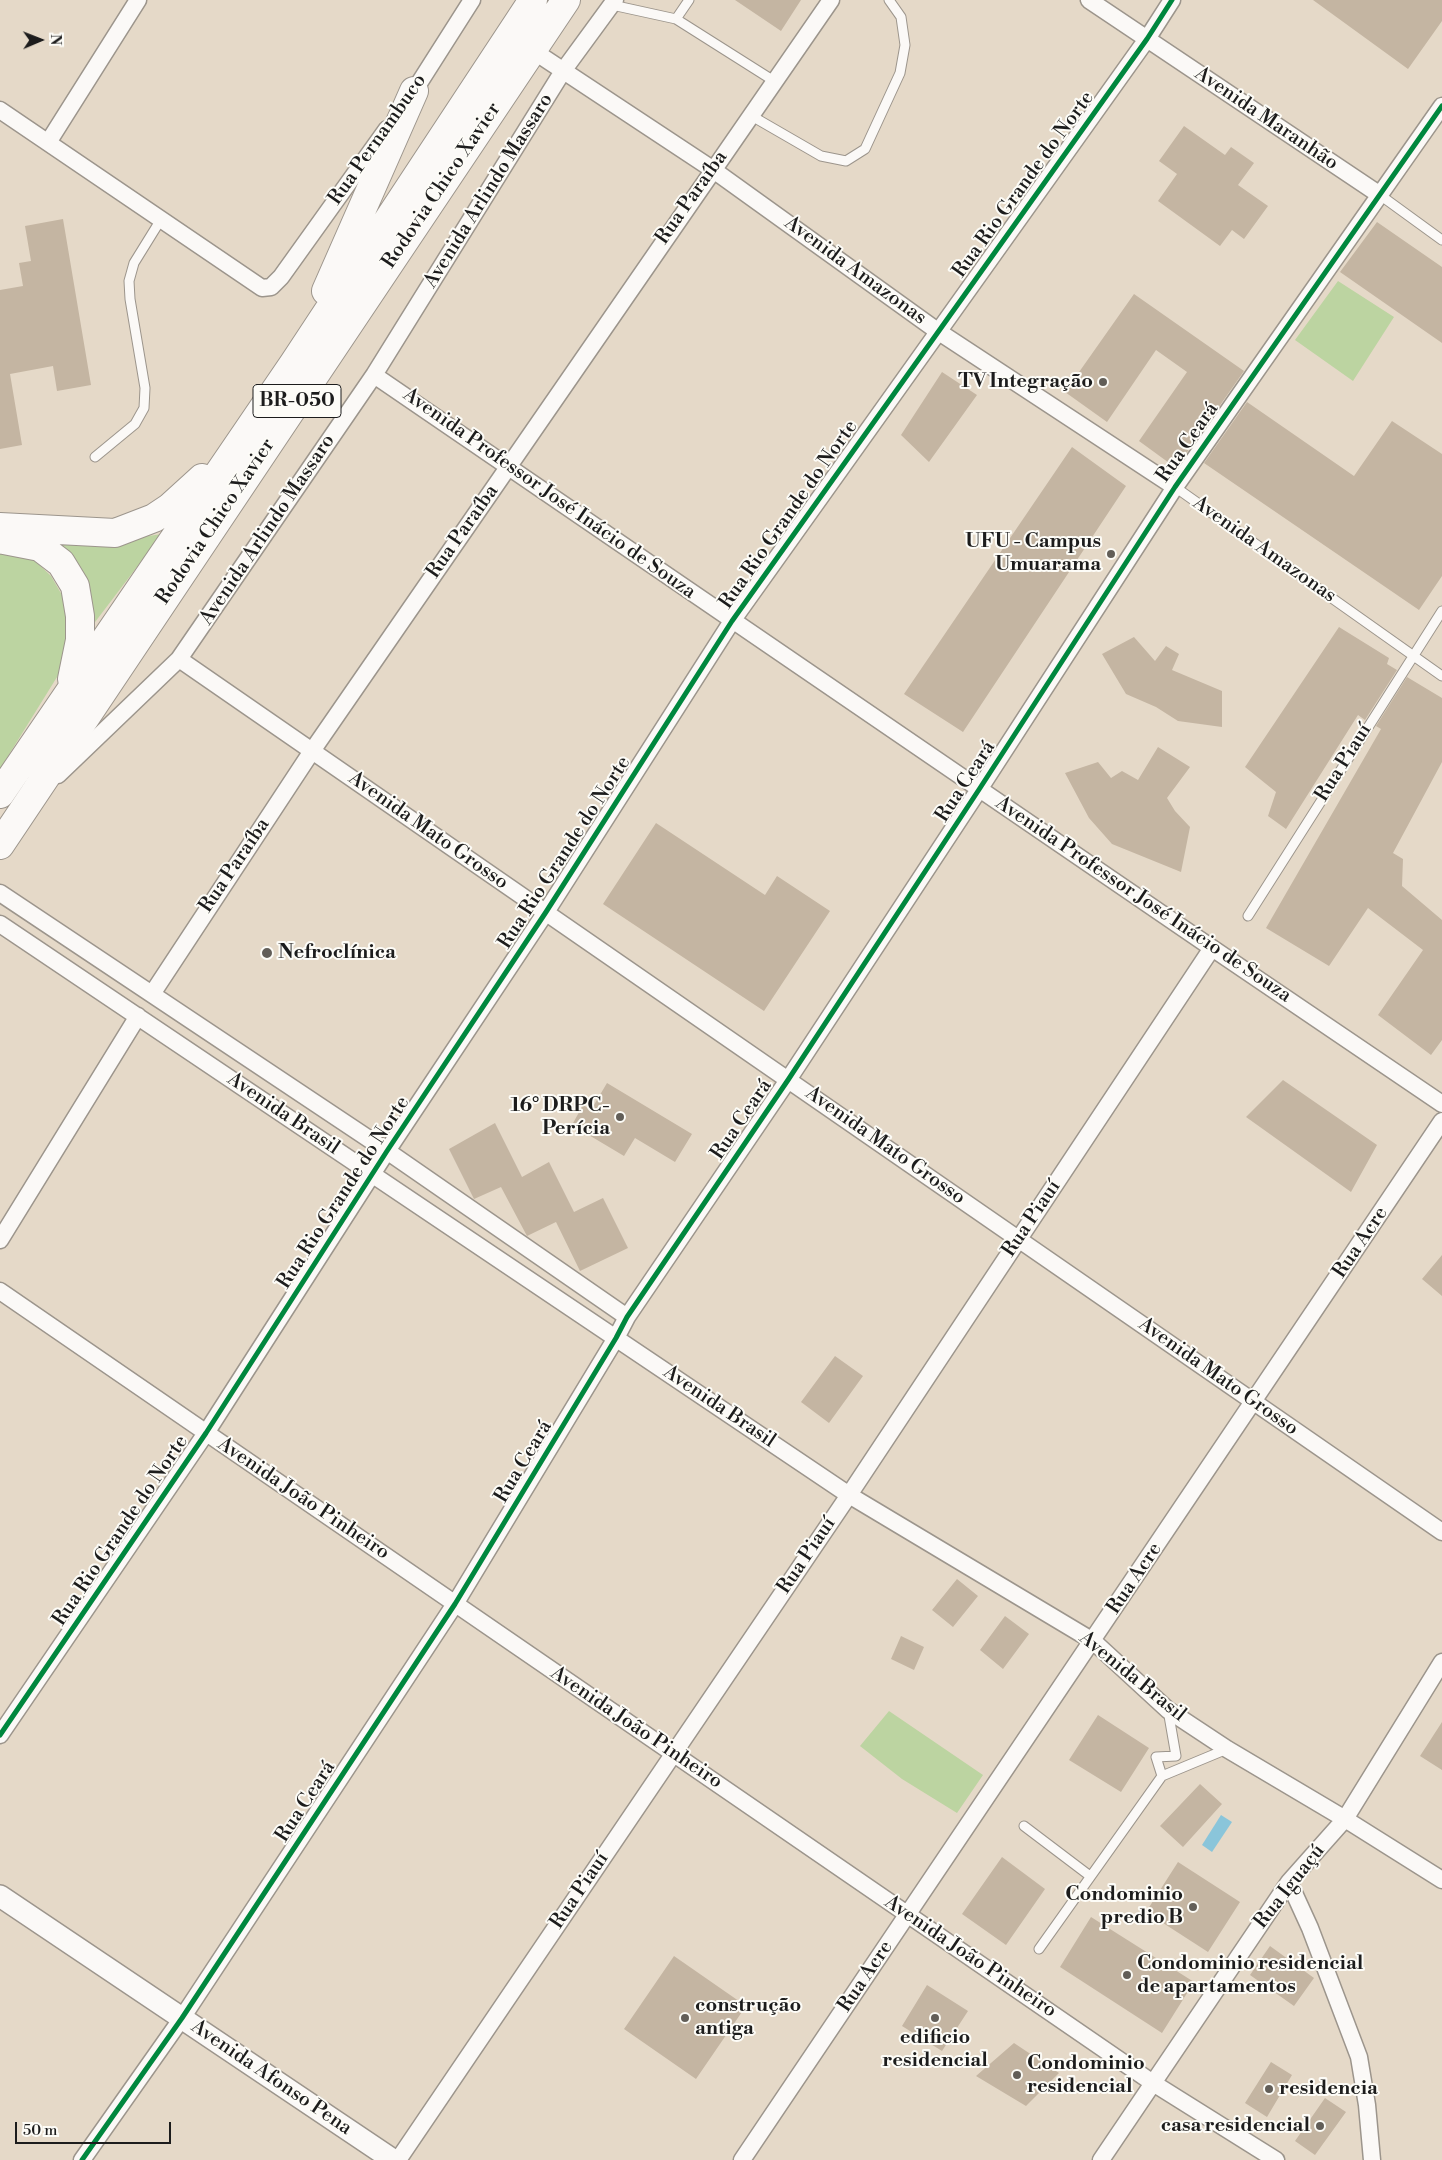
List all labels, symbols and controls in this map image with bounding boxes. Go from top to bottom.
north arrow [15,15,65,65]
text: N [46,34,64,45]
street label: Avenida Maranhão [1190,62,1342,176]
street label: Rua Pernambuco [324,70,432,210]
street label: Rua Rio Grande do Norte [948,87,1100,283]
street label: Avenida Arlindo Massaro [419,89,559,293]
street label: Rodovia Chico Xavier [378,98,506,274]
street label: Rua Paraíba [651,146,733,250]
street label: Avenida Amazonas [779,211,931,331]
place label: TV Integração [958,370,1093,394]
marker: TV Integração [1097,376,1109,388]
street label: Avenida Professor José Inácio de Souza [398,383,700,605]
road number: BR-050 [253,384,341,418]
street label: Rua Ceará [1152,398,1224,488]
street label: Rua Rio Grande do Norte [715,416,863,614]
street label: Avenida Arlindo Massaro [195,430,341,630]
street label: Rodovia Chico Xavier [152,434,280,610]
street label: Rua Paraíba [422,480,504,584]
street label: Avenida Amazonas [1188,492,1340,608]
place label: UFU - Campus Umuarama [965,530,1101,577]
marker: UFU - Campus Umuarama [1105,548,1117,560]
street label: Rua Piauí [1311,719,1377,807]
street label: Rua Ceará [931,737,1001,827]
street label: Rua Rio Grande do Norte [494,752,636,954]
street label: Avenida Mato Grosso [343,767,513,895]
street label: Avenida Professor José Inácio de Souza [990,792,1296,1008]
street label: Rua Paraíba [195,814,275,918]
place label: Nefroclínica [278,941,396,965]
marker: Nefroclínica [260,946,274,960]
street label: Avenida Brasil [222,1068,344,1160]
street label: Rua Ceará [706,1075,778,1165]
street label: Avenida Mato Grosso [800,1082,970,1210]
street label: Rua Rio Grande do Norte [273,1092,415,1294]
place label: 16° DRPC- Perícia [511,1094,610,1141]
marker: 16° DRPC- Perícia [614,1111,626,1123]
street label: Rua Piauí [997,1176,1067,1262]
street label: Rua Acre [1328,1203,1394,1283]
street label: Avenida Mato Grosso [1133,1313,1303,1441]
street label: Avenida Brasil [658,1361,780,1453]
street label: Rua Ceará [490,1416,558,1508]
street label: Rua Rio Grande do Norte [48,1431,194,1631]
street label: Avenida João Pinheiro [212,1432,394,1566]
street label: Rua Piauí [772,1513,842,1599]
street label: Rua Acre [1102,1539,1168,1619]
street label: Avenida Brasil [1074,1627,1190,1727]
street label: Avenida João Pinheiro [545,1661,727,1795]
street label: Rua Ceará [271,1757,341,1847]
street label: Rua Iguaçú [1250,1840,1330,1934]
street label: Rua Piauí [545,1848,615,1934]
place label: Condominio predio B [1065,1883,1183,1930]
street label: Avenida João Pinheiro [879,1890,1061,2024]
marker: Condominio predio B [1187,1901,1199,1913]
street label: Rua Acre [833,1937,899,2017]
place label: Condominio residencial de apartamentos [1137,1952,1363,1999]
marker: Condominio residencial de apartamentos [1121,1969,1133,1981]
place label: construção antiga [695,1994,801,2041]
marker: construção antiga [679,2012,691,2024]
marker: edificio residencial [929,2012,941,2024]
street label: Avenida Afonso Pena [186,2015,356,2141]
place label: edificio residencial [882,2026,988,2073]
place label: Condominio residencial [1027,2052,1145,2099]
marker: Condominio residencial [1011,2069,1023,2081]
place label: residencia [1279,2077,1378,2101]
marker: residencia [1263,2083,1275,2095]
scale bar [18,2112,174,2144]
place label: casa residencial [1161,2114,1310,2138]
marker: casa residencial [1314,2120,1326,2132]
text: 50 m [23,2121,57,2140]

